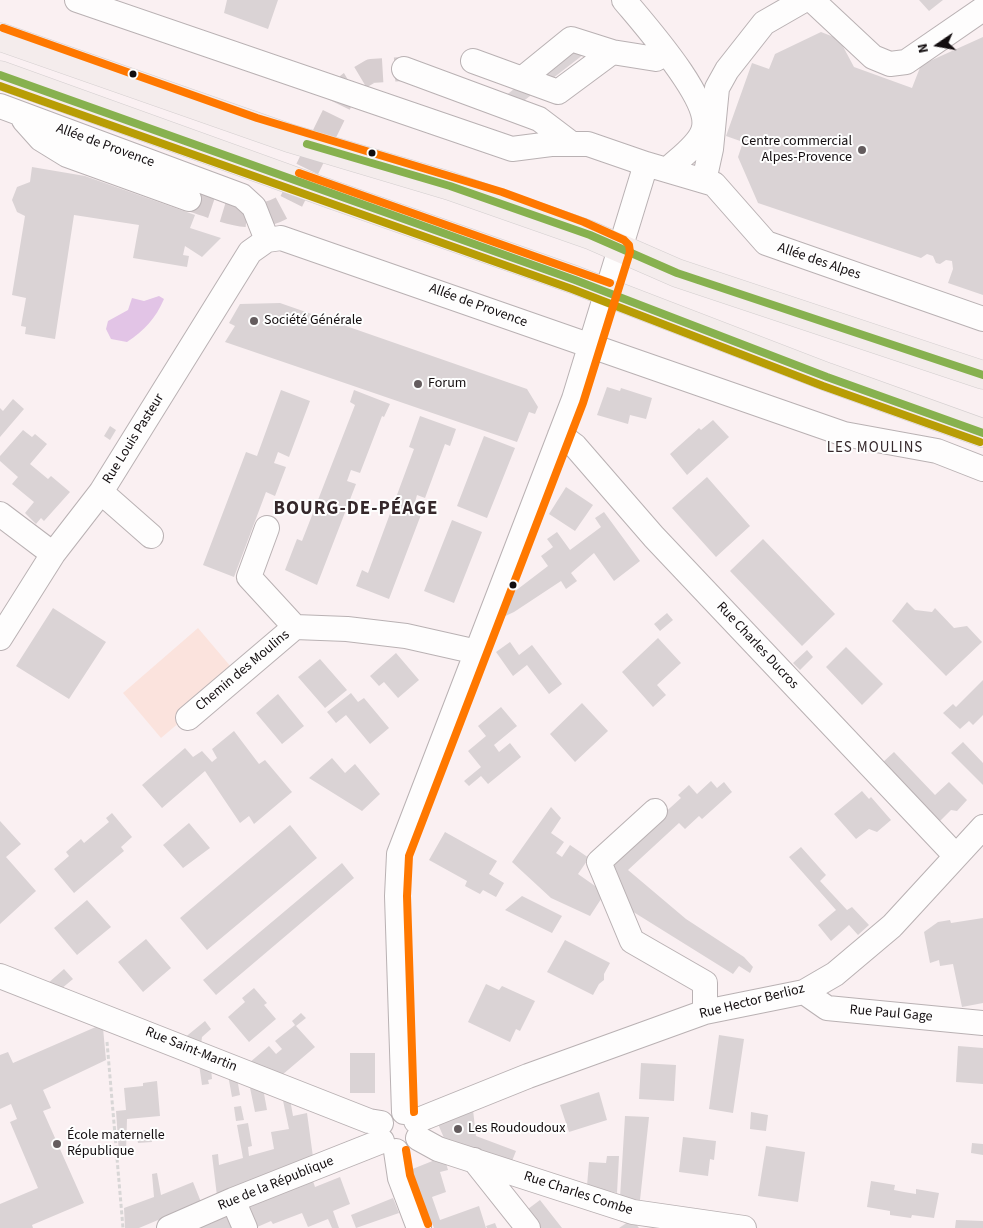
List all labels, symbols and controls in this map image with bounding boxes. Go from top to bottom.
north arrow [913,20,963,70]
text: N [913,41,934,55]
unlabelled marker [128,69,138,79]
street label: Allée de Provence [54,120,156,172]
place label: Centre commercial Alpes-Provence [741,134,852,166]
marker: Centre commercial Alpes-Provence [856,144,868,156]
unlabelled marker [367,148,377,158]
street label: Allée des Alpes [775,240,863,284]
street label: Allée de Provence [427,280,529,332]
place label: Société Générale [264,313,362,329]
marker: Société Générale [248,315,260,327]
place label: Forum [428,376,466,392]
marker: Forum [412,378,424,390]
street label: Rue Louis Pasteur [100,391,168,487]
district label: LES MOULINS [825,440,925,458]
district label: BOURG-DE-PÉAGE [272,499,440,521]
unlabelled marker [508,580,518,590]
street label: Rue Charles Ducros [712,599,802,693]
street label: Chemin des Moulins [193,627,293,715]
street label: Rue Hector Berlioz [698,981,806,1023]
street label: Rue Paul Gage [849,1002,933,1026]
street label: Rue Saint-Martin [143,1024,239,1076]
place label: Les Roudoudoux [468,1121,565,1137]
marker: Les Roudoudoux [452,1123,464,1135]
place label: École maternelle République [67,1128,165,1160]
marker: École maternelle République [51,1138,63,1150]
street label: Rue de la République [216,1153,336,1215]
street label: Rue Charles Combe [521,1168,635,1220]

